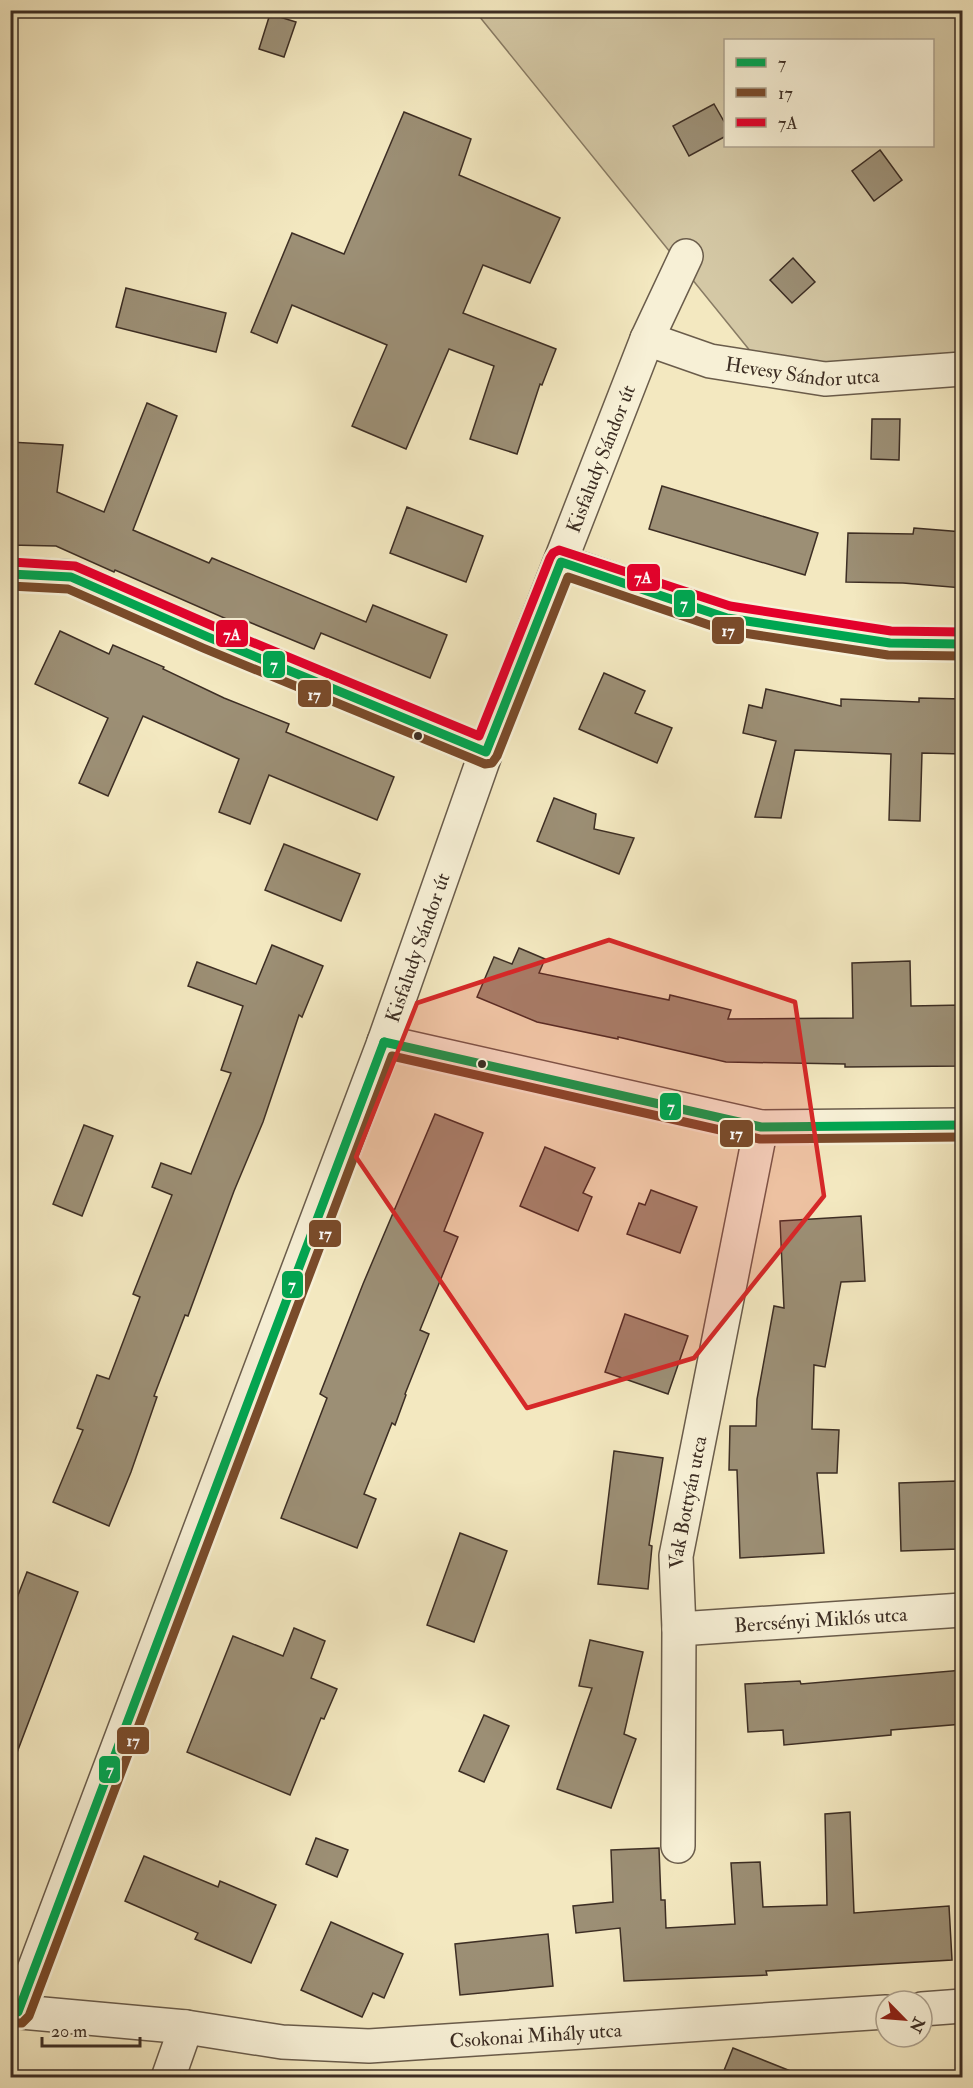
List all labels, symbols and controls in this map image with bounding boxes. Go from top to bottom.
legend [724,39,934,147]
text: 7 [778,52,786,75]
text: 17 [778,82,793,105]
text: 7A [778,112,798,135]
street label: Hevesy Sándor utca [724,352,881,392]
street label: Kisfaludy Sándor út [561,381,641,536]
line badge: 7A [626,563,661,592]
text: 7A [634,568,653,588]
line badge: 7 [673,589,696,618]
text: 7 [680,594,688,614]
line badge: 17 [711,616,745,645]
line badge: 7A [215,619,249,648]
text: 17 [721,621,735,641]
text: 7A [223,625,242,645]
line badge: 7 [262,650,286,679]
text: 7 [270,655,278,675]
line badge: 17 [297,679,332,708]
text: 17 [307,685,321,705]
unlabelled marker [412,730,424,742]
street label: Kisfaludy Sándor út [380,869,456,1026]
unlabelled marker [476,1058,488,1070]
line badge: 7 [659,1092,682,1121]
text: 7 [667,1097,675,1117]
line badge: 17 [719,1119,754,1148]
text: 17 [729,1124,743,1144]
line badge: 17 [308,1219,342,1248]
text: 17 [318,1224,332,1244]
line badge: 7 [281,1270,304,1299]
text: 7 [288,1275,296,1295]
street label: Vak Bottyán utca [664,1433,713,1569]
street label: Bercsényi Miklós utca [733,1602,909,1638]
line badge: 17 [116,1726,150,1755]
text: 17 [126,1731,140,1751]
line badge: 7 [98,1755,121,1784]
text: 7 [106,1760,114,1780]
north arrow [874,1989,934,2049]
scale bar [42,2010,140,2048]
text: N [904,2013,929,2036]
street label: Csokonai Mihály utca [449,2017,623,2054]
text: 20 m [51,2020,87,2043]

